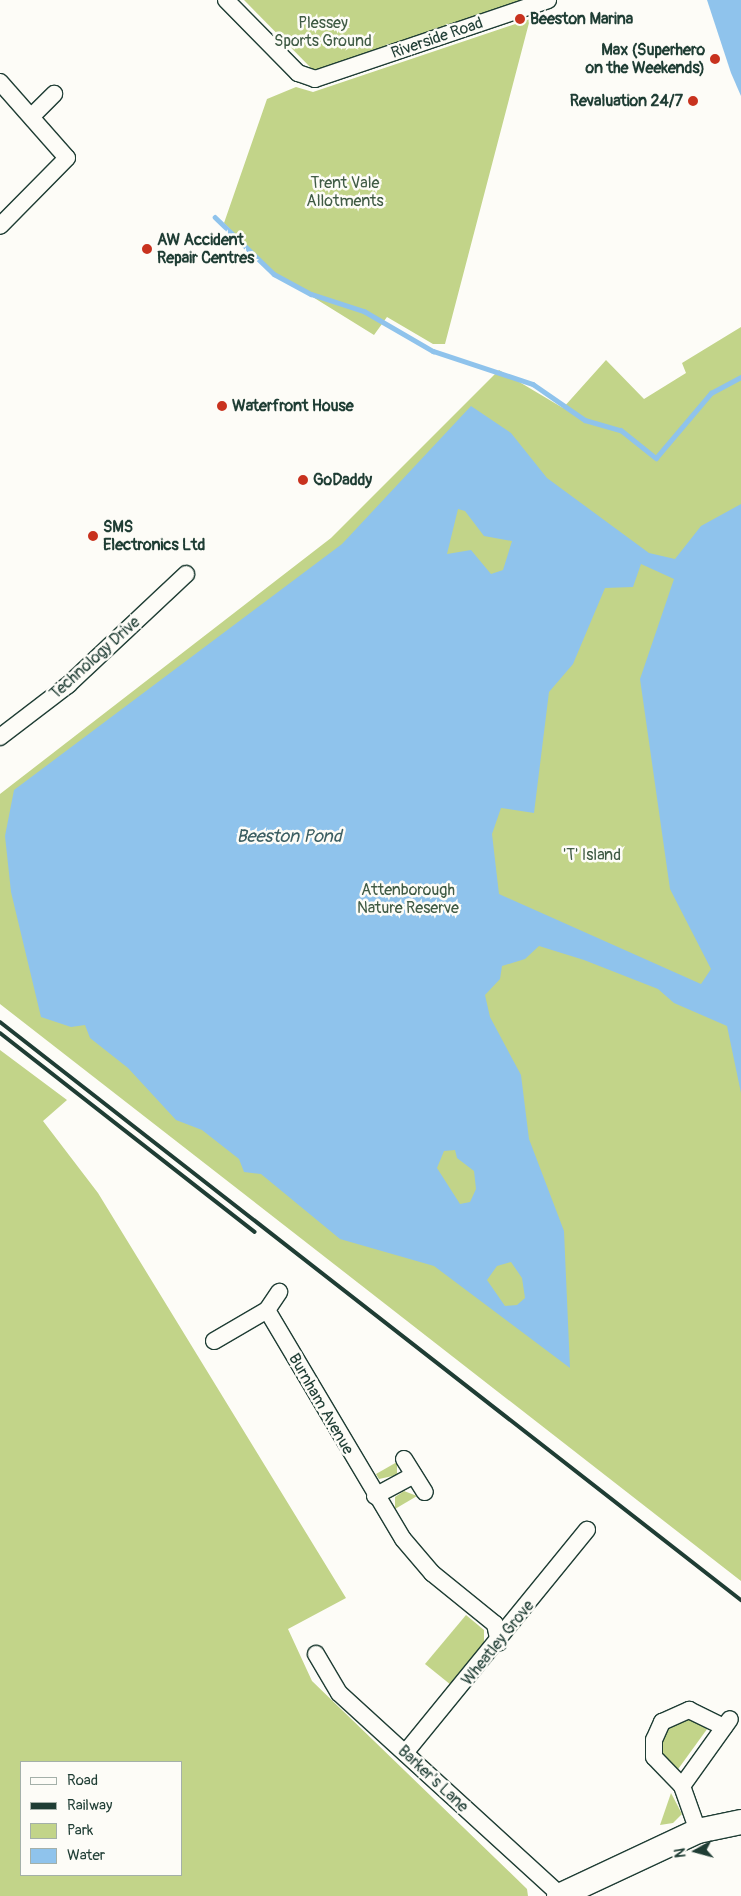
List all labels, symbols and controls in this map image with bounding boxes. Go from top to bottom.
place label: Beeston Marina [530,9,633,29]
park label: Plessey Sports Ground [274,13,372,51]
street label: Riverside Road [389,13,485,63]
marker: Beeston Marina [514,13,526,25]
place label: Max (Superhero on the Weekends) [586,40,705,78]
marker: Max (Superhero on the Weekends) [709,53,721,65]
place label: Revaluation 24/7 [570,91,683,111]
marker: Revaluation 24/7 [687,95,699,107]
park label: Trent Vale Allotments [306,173,384,211]
place label: AW Accident Repair Centres [157,230,254,268]
marker: AW Accident Repair Centres [141,243,153,255]
place label: Waterfront House [232,396,354,416]
marker: Waterfront House [216,400,228,412]
place label: GoDaddy [313,470,372,490]
marker: GoDaddy [297,474,309,486]
place label: SMS Electronics Ltd [103,517,205,555]
marker: SMS Electronics Ltd [87,530,99,542]
street label: Technology Drive [46,613,144,703]
water label: Beeston Pond [236,826,342,848]
park label: 'T' Island [563,845,621,865]
park label: Attenborough Nature Reserve [357,880,459,918]
street label: Burnham Avenue [284,1350,358,1458]
street label: Wheatley Grove [458,1596,538,1690]
street label: Barker's Lane [394,1742,472,1816]
legend [20,1761,182,1876]
text: Road [67,1771,98,1790]
text: Railway [67,1796,112,1815]
text: Park [67,1821,93,1840]
north arrow [671,1826,721,1876]
text: Water [67,1846,105,1865]
text: N [672,1847,690,1859]

